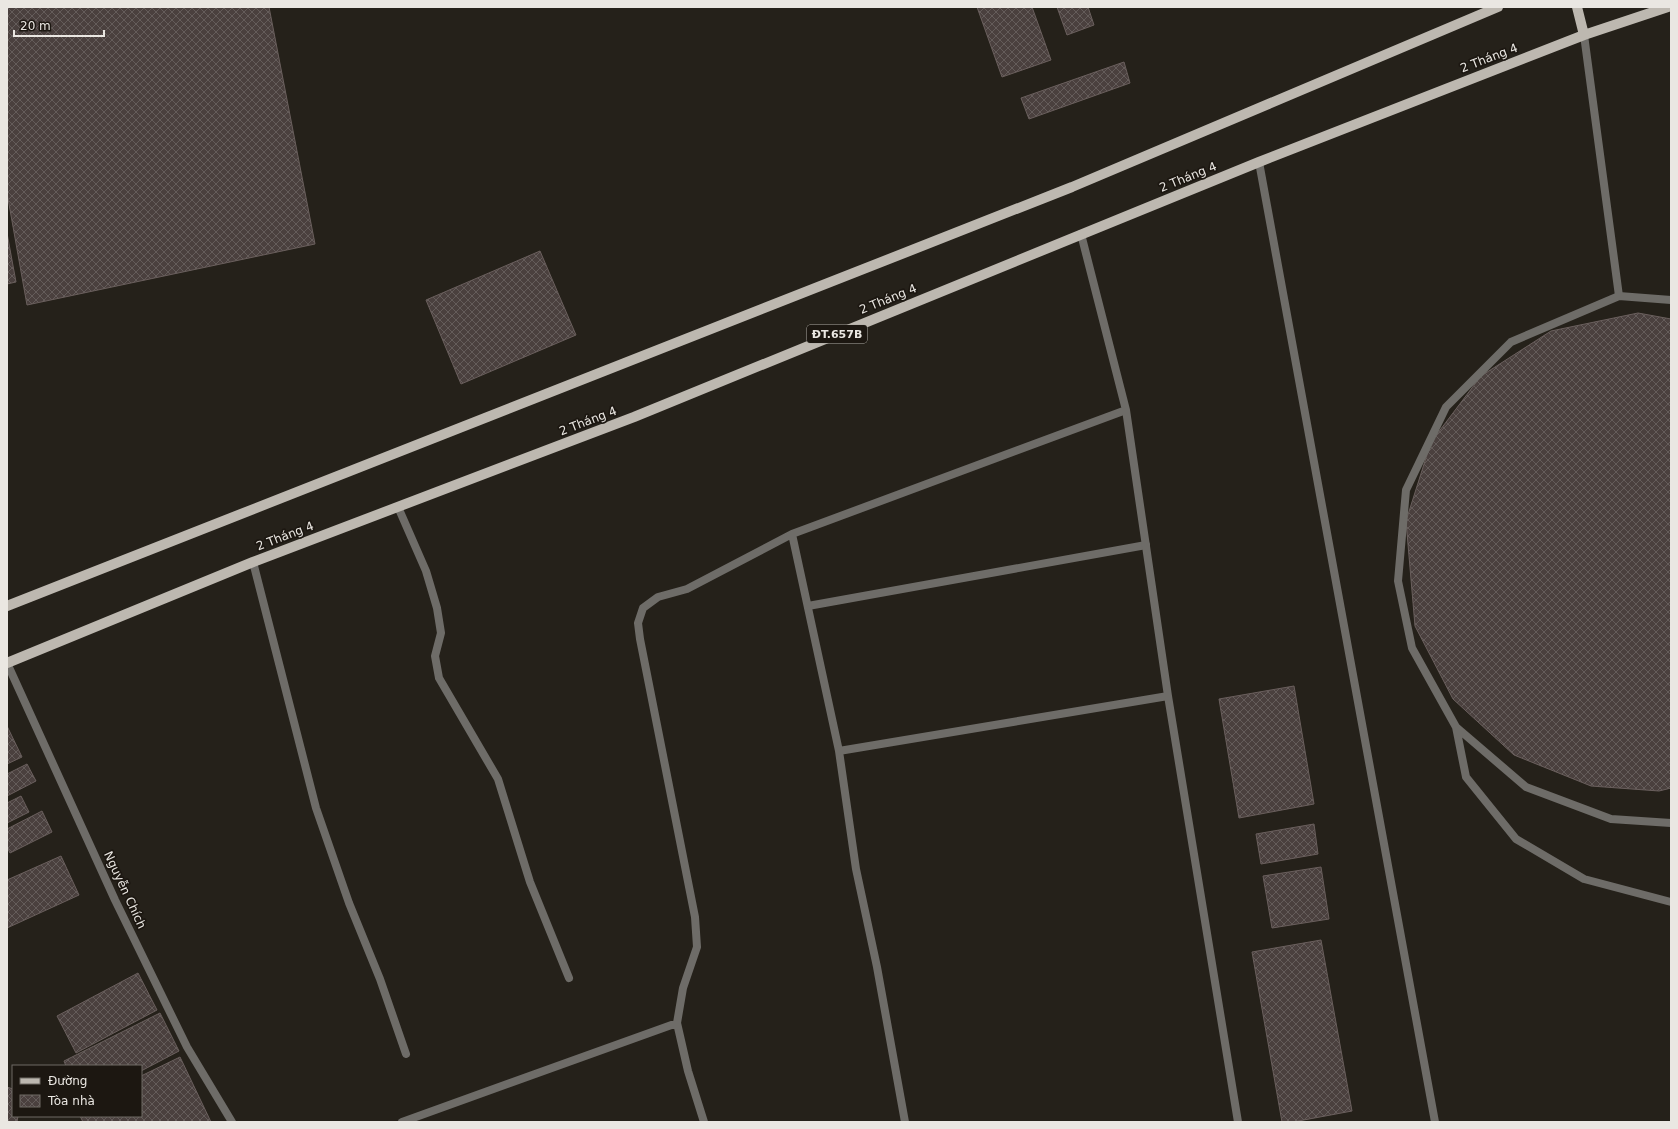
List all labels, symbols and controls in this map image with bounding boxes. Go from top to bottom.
scale bar [14,12,104,38]
text: 20 m [20,19,51,33]
street label: 2 Tháng 4 [1458,41,1520,75]
street label: 2 Tháng 4 [1157,159,1219,195]
street label: 2 Tháng 4 [857,281,919,317]
road number: ĐT.657B [807,325,867,343]
street label: 2 Tháng 4 [557,404,619,438]
street label: 2 Tháng 4 [254,519,316,553]
street label: Nguyễn Chích [101,849,149,931]
legend [12,1065,142,1117]
text: Đường [48,1074,87,1088]
text: Tòa nhà [47,1094,95,1108]

